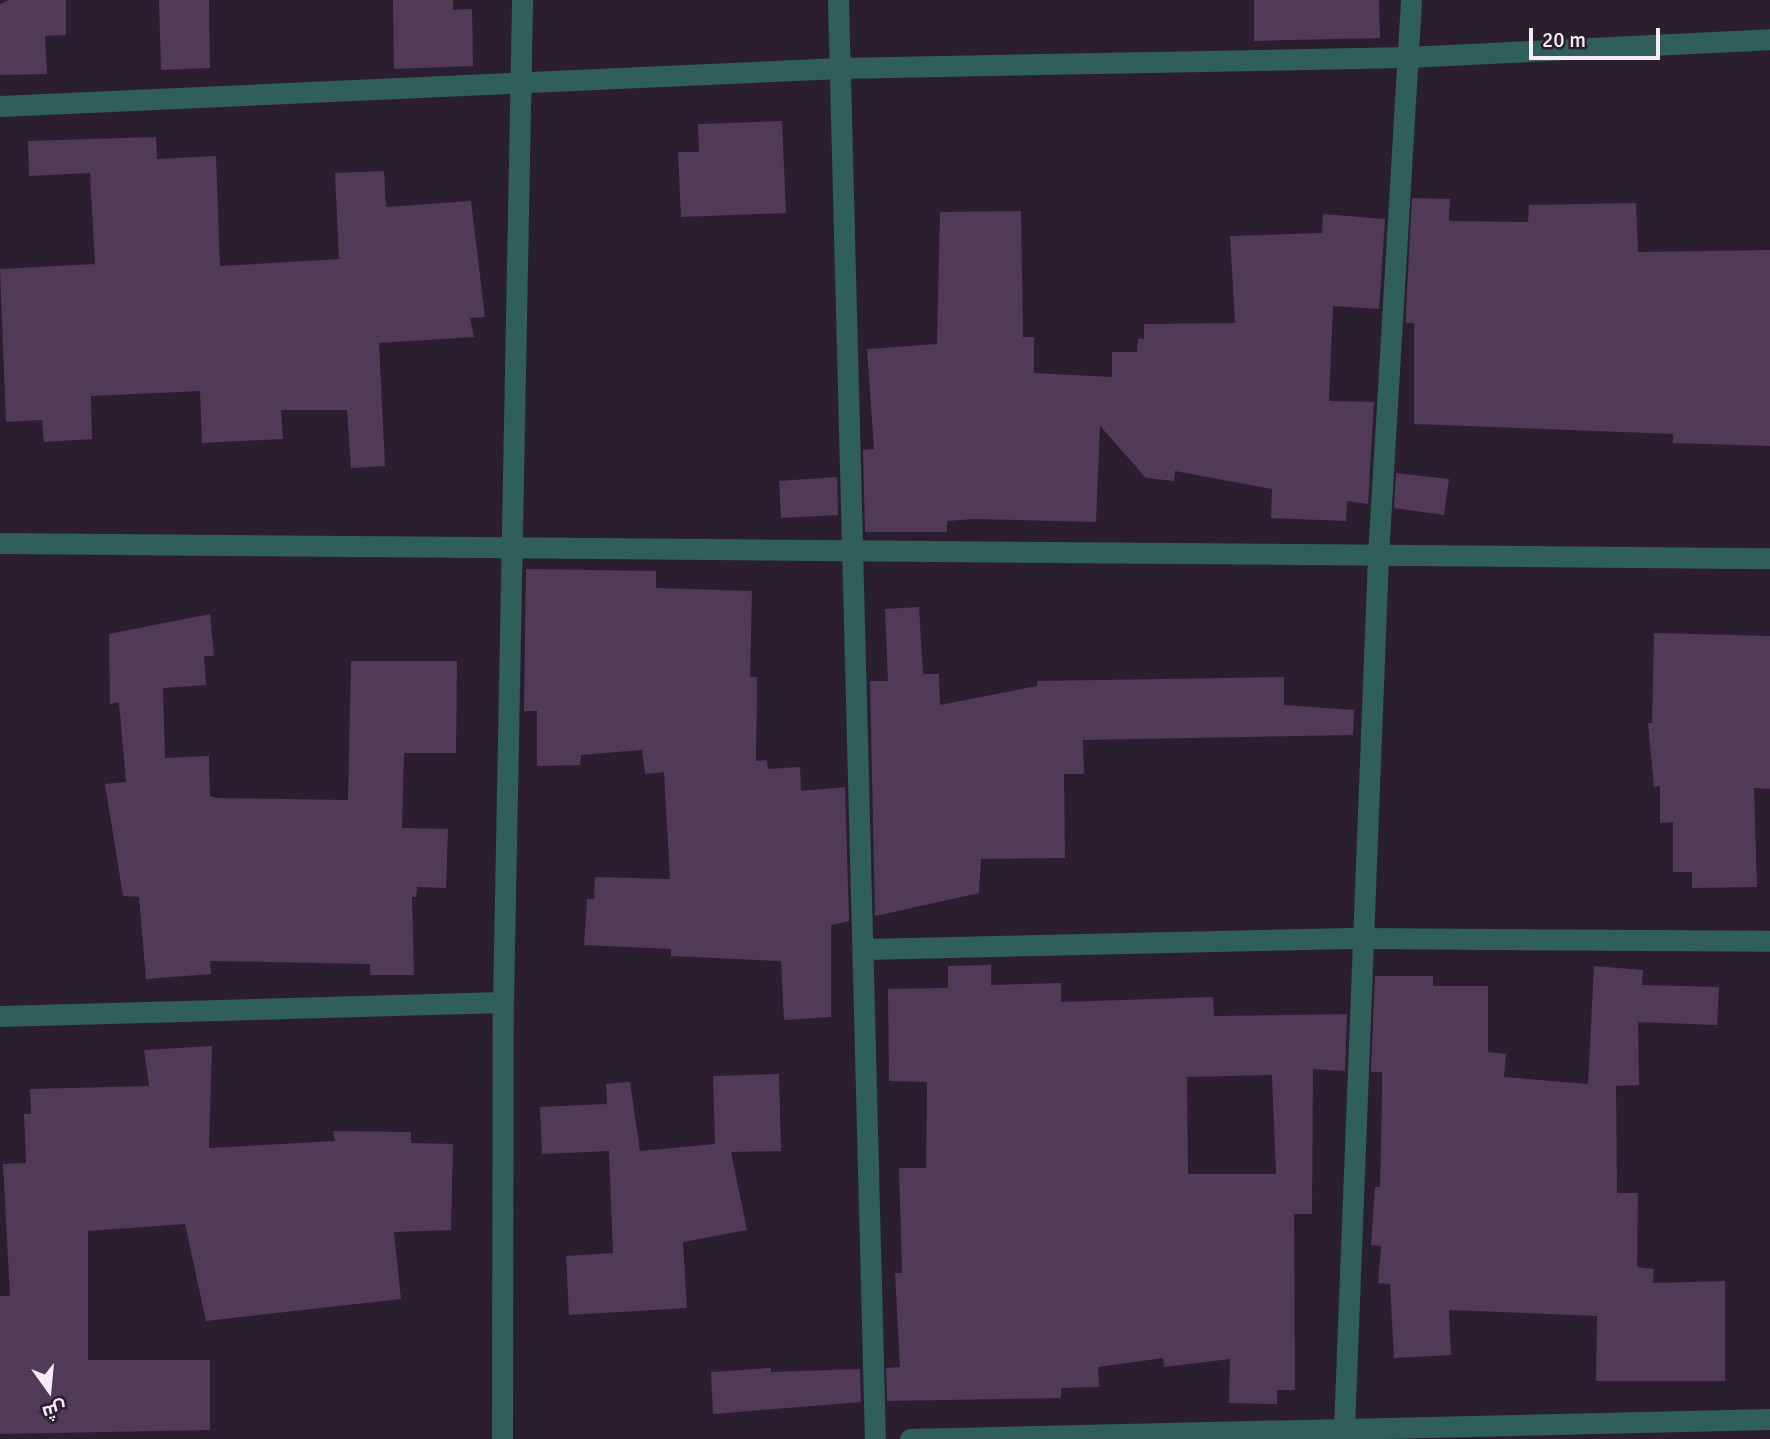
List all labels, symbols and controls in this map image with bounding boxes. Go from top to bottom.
scale bar [1532,14,1663,58]
text: 20 m [1542,27,1586,53]
north arrow [14,1355,84,1425]
text: ش [40,1396,69,1425]

